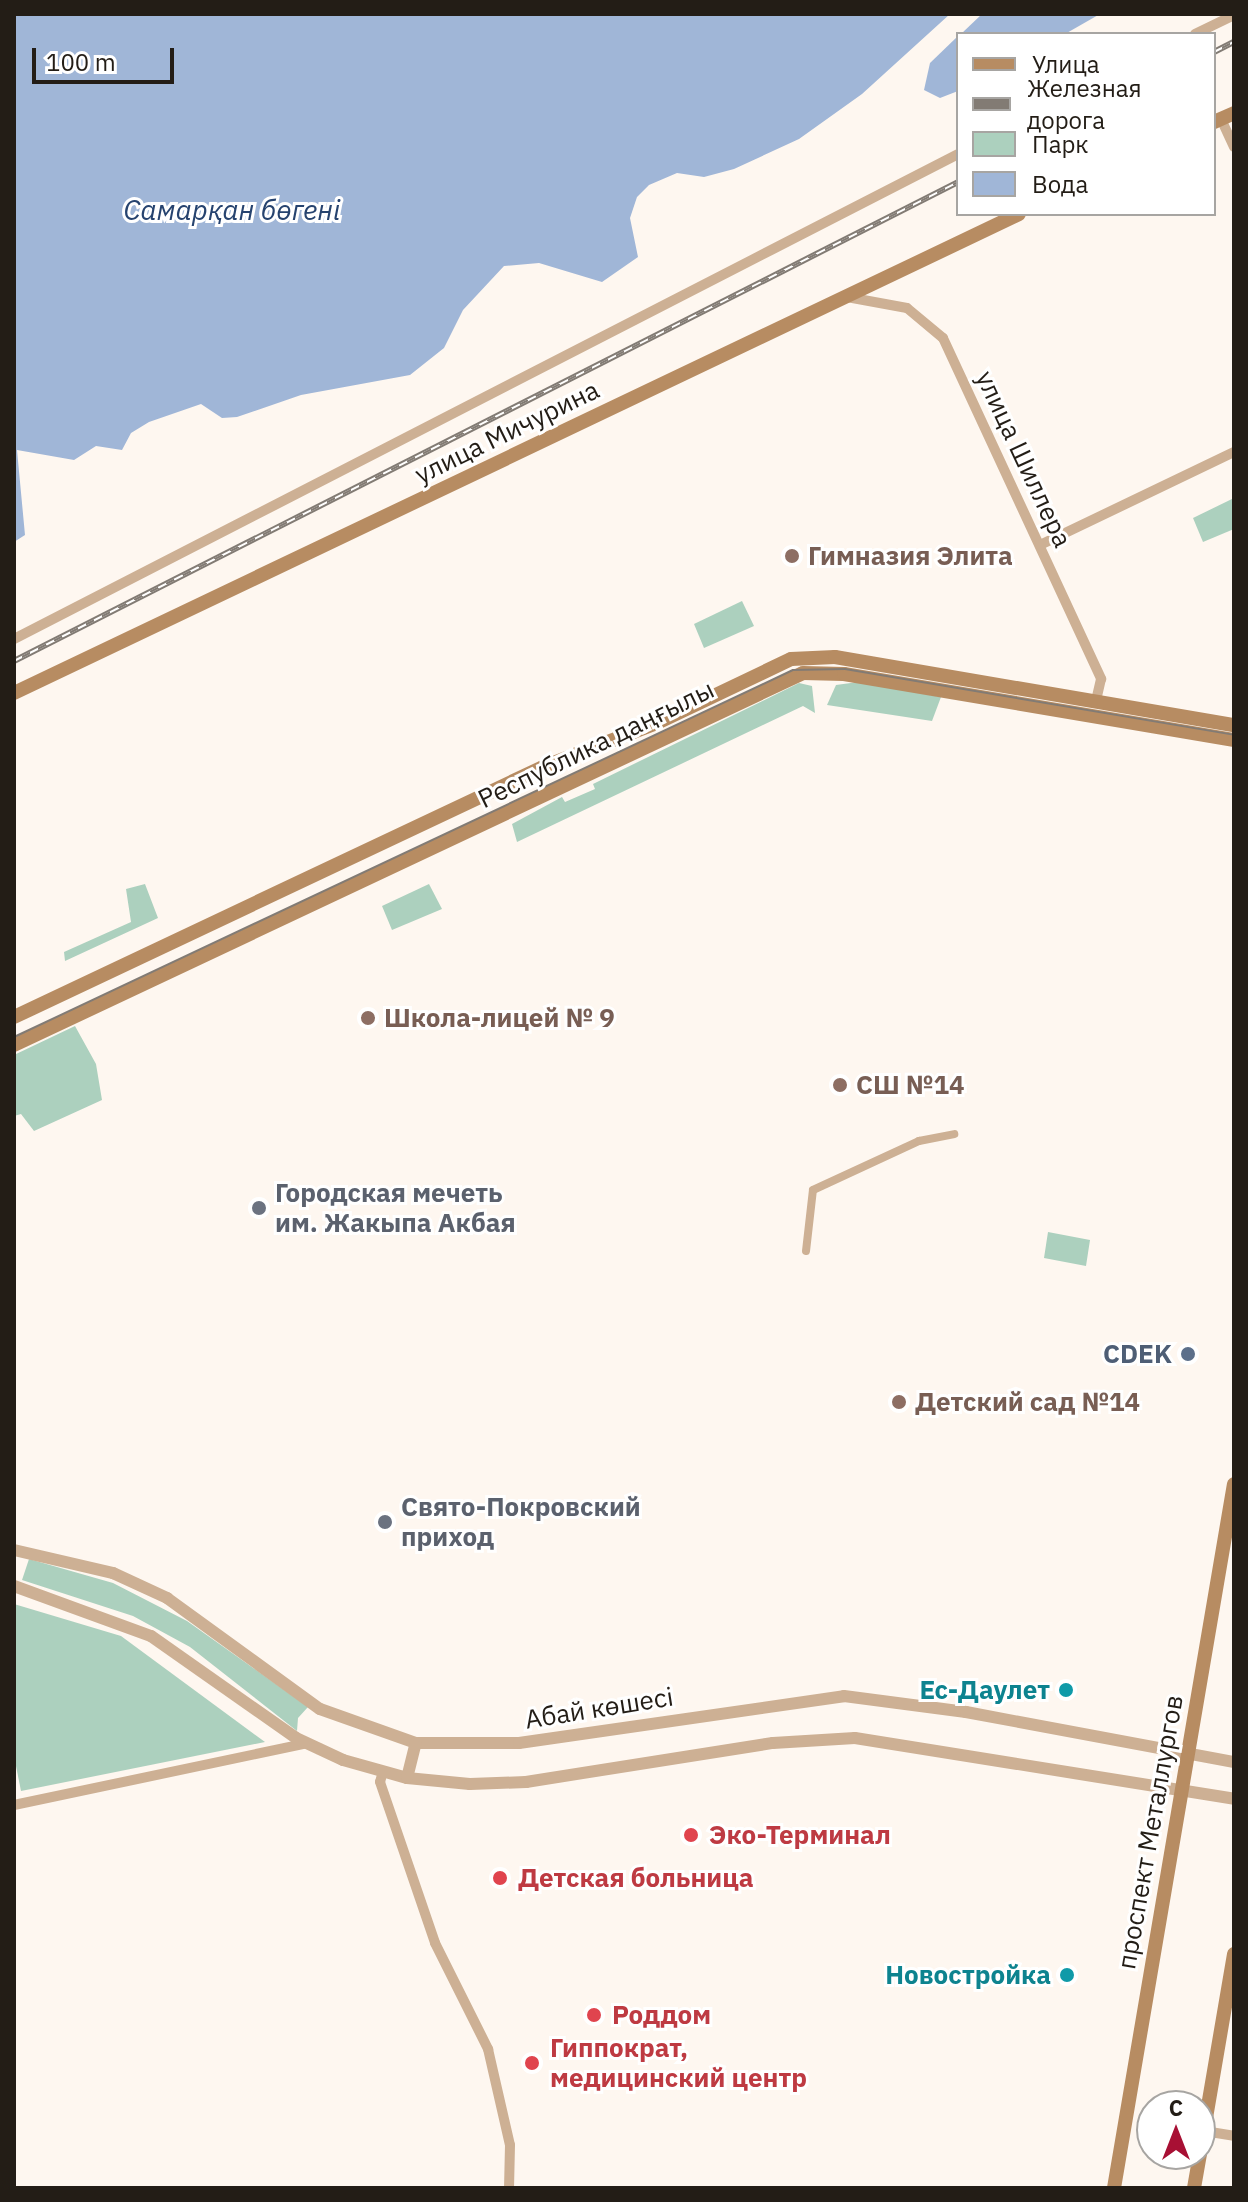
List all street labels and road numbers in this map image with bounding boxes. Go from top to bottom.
street label: улица Шиллера [970,366,1078,552]
street label: улица Мичурина [410,374,604,490]
street label: Республика даңғылы [473,673,719,815]
street label: Абай көшесі [523,1681,675,1735]
street label: проспект Металлургов [1111,1692,1189,1972]

